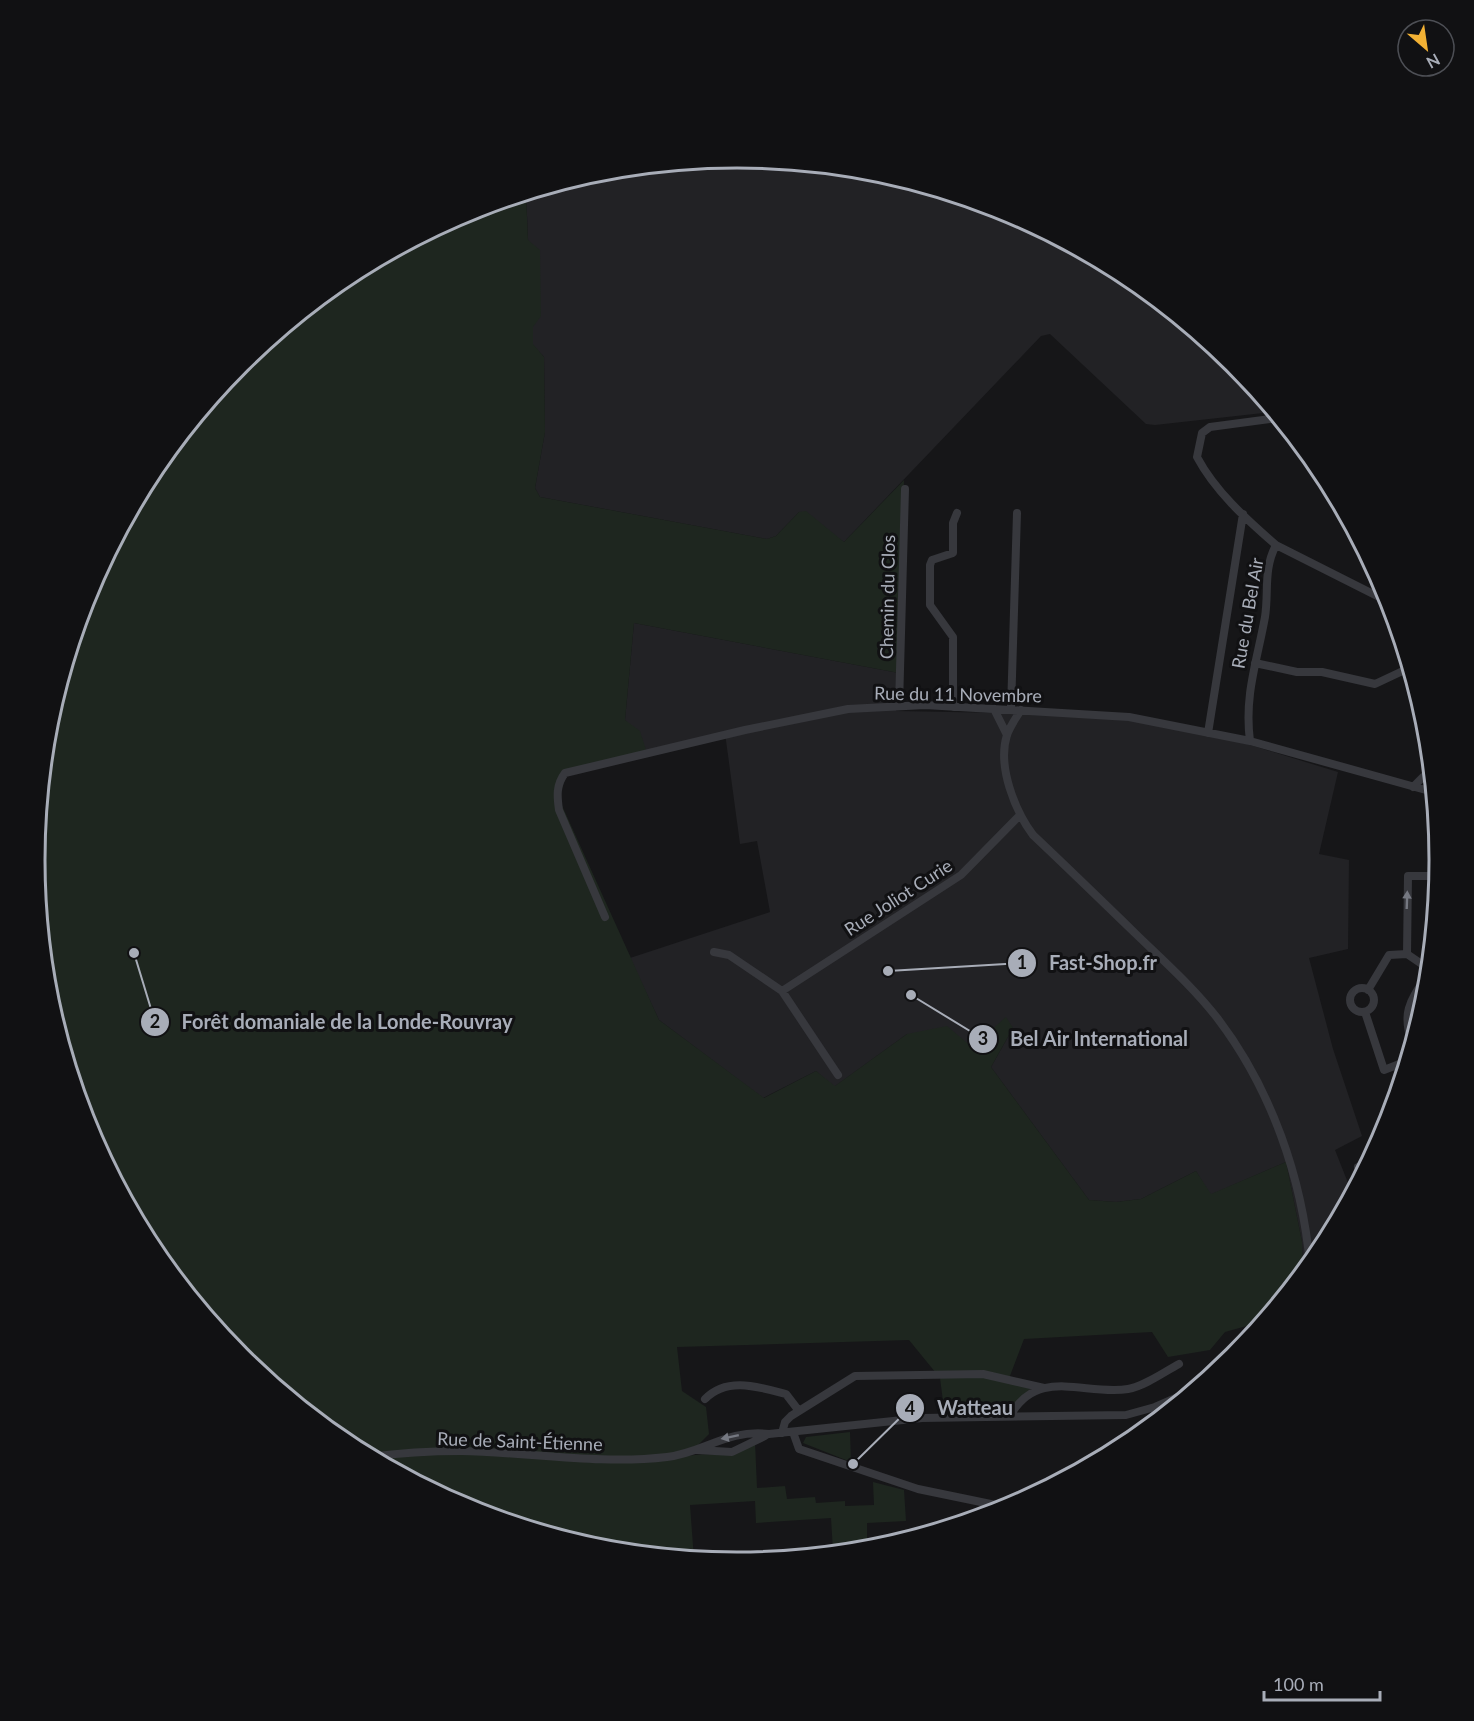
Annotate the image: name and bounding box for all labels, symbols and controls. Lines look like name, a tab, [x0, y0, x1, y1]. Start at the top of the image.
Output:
north arrow	[1396, 18, 1456, 78]
text: N	[1424, 50, 1444, 73]
street label: Chemin du Clos	[875, 534, 899, 659]
street label: Rue du Bel Air	[1226, 555, 1268, 670]
street label: Rue du 11 Novembre	[874, 682, 1042, 706]
street label: Rue Joliot Curie	[840, 854, 956, 940]
one-way arrow	[1403, 891, 1412, 910]
callout: Fast-Shop.fr	[1007, 944, 1170, 982]
text: Fast-Shop.fr	[1049, 950, 1158, 974]
text: 1	[1017, 951, 1027, 973]
callout: Forêt domaniale de la Londe-Rouvray	[140, 1003, 525, 1041]
text: Forêt domaniale de la Londe-Rouvray	[182, 1009, 513, 1033]
text: 2	[150, 1010, 160, 1032]
callout: Bel Air International	[968, 1020, 1201, 1058]
text: Bel Air International	[1010, 1026, 1188, 1050]
text: 3	[978, 1027, 988, 1049]
callout: Watteau	[895, 1389, 1025, 1427]
text: Watteau	[937, 1395, 1013, 1419]
text: 4	[905, 1397, 915, 1419]
street label: Rue de Saint-Étienne	[437, 1427, 603, 1455]
one-way arrow	[721, 1433, 739, 1443]
scale bar	[1264, 1664, 1380, 1702]
text: 100 m	[1273, 1673, 1324, 1695]

